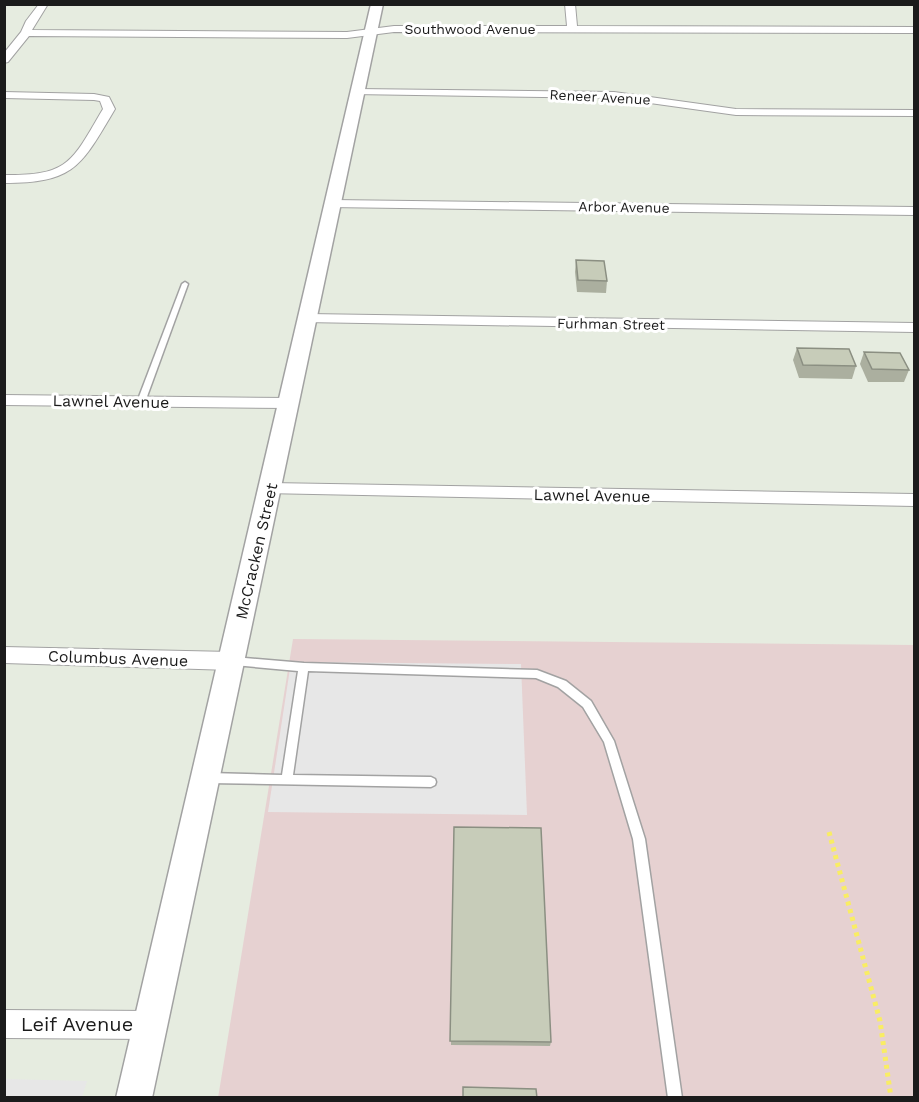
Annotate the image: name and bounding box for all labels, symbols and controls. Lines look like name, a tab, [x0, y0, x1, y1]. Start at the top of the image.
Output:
street label: Southwood Avenue	[404, 21, 536, 37]
street label: Reneer Avenue	[549, 86, 651, 108]
street label: Arbor Avenue	[578, 198, 670, 216]
street label: Furhman Street	[557, 315, 665, 333]
street label: Lawnel Avenue	[52, 391, 170, 412]
street label: McCracken Street	[232, 481, 281, 621]
street label: Lawnel Avenue	[533, 485, 651, 506]
street label: Columbus Avenue	[48, 647, 188, 670]
street label: Leif Avenue	[21, 1012, 133, 1036]

